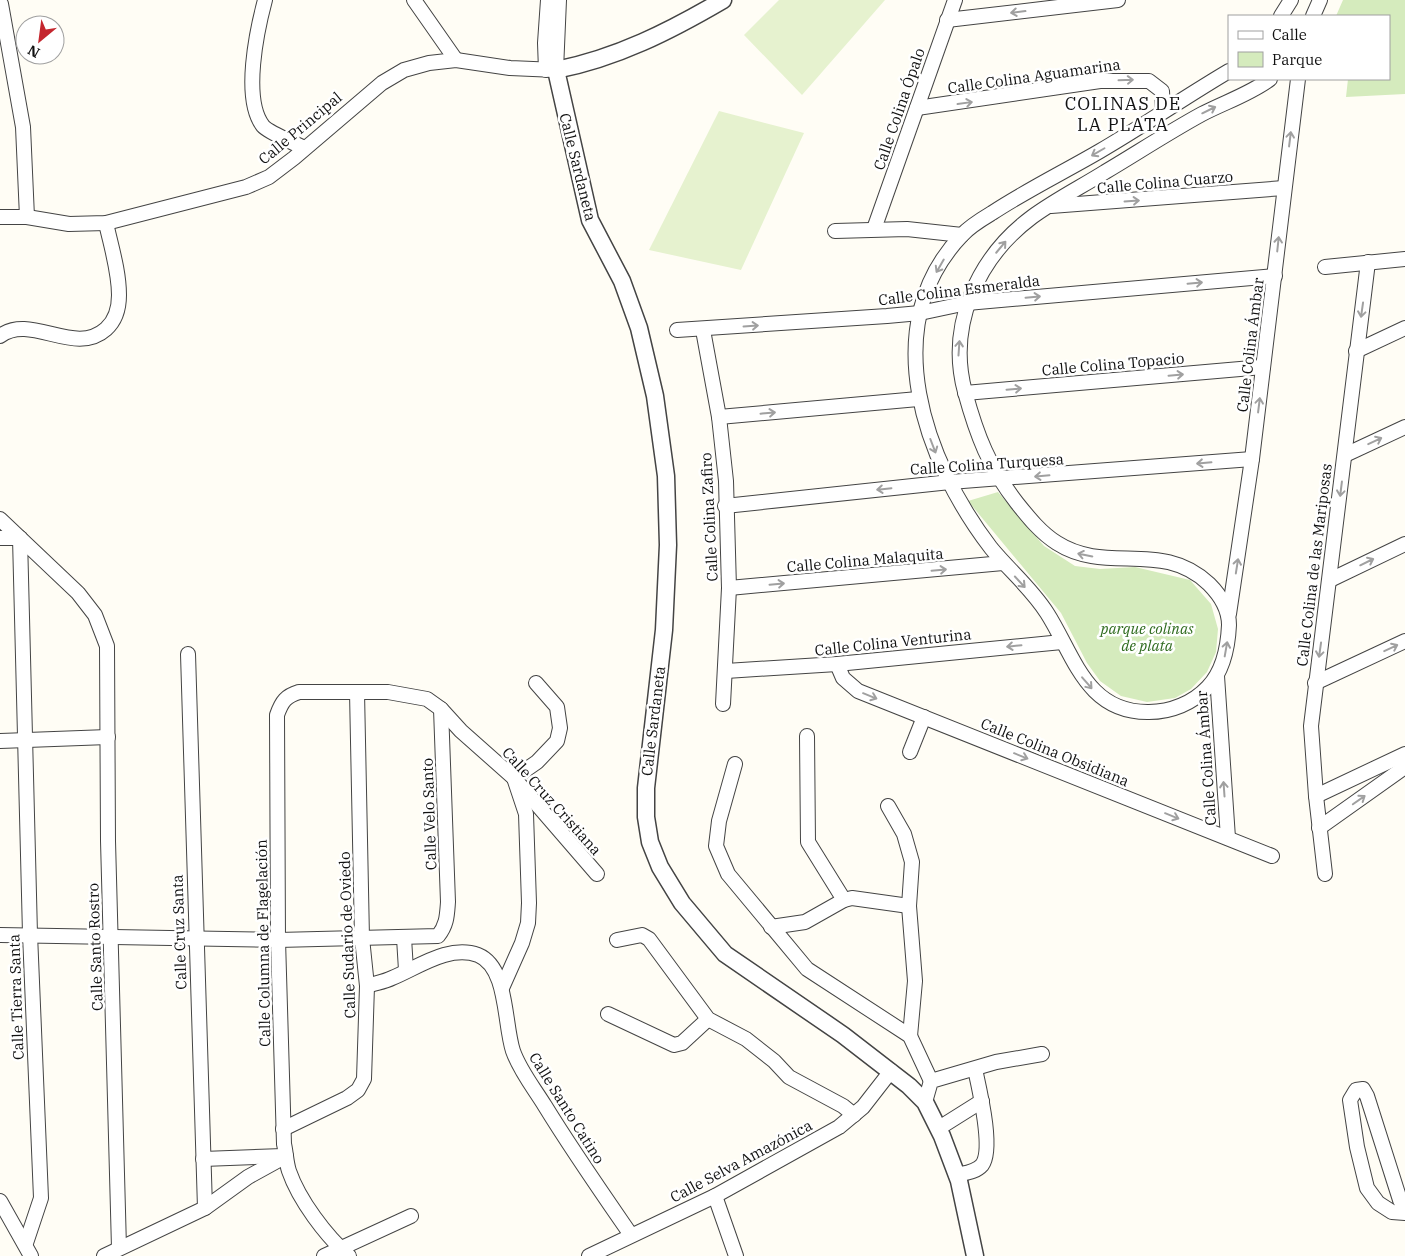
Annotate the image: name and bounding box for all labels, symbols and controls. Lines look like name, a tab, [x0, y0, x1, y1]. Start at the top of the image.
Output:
one-way arrow	[1010, 7, 1026, 17]
north arrow	[15, 15, 65, 65]
legend	[1228, 15, 1390, 80]
text: Calle	[1272, 25, 1307, 44]
text: N	[24, 41, 43, 62]
street label: Calle Colina Ópalo	[869, 45, 929, 173]
text: Parque	[1272, 50, 1322, 69]
street label: Calle Colina Aguamarina	[946, 54, 1122, 98]
one-way arrow	[1118, 75, 1134, 84]
street label: Calle Principal	[254, 88, 346, 168]
district label: COLINAS DE LA PLATA	[1065, 92, 1181, 136]
one-way arrow	[957, 97, 973, 107]
one-way arrow	[1202, 105, 1217, 115]
street label: Calle Sardaneta	[555, 111, 601, 223]
one-way arrow	[1285, 132, 1295, 148]
one-way arrow	[1092, 147, 1106, 157]
street label: Calle Colina Cuarzo	[1096, 167, 1234, 197]
one-way arrow	[1123, 197, 1139, 206]
one-way arrow	[1273, 236, 1283, 252]
one-way arrow	[996, 241, 1007, 254]
one-way arrow	[935, 258, 945, 272]
street label: Calle Colina Esmeralda	[877, 271, 1041, 309]
street label: Calle Colina Ámbar	[1232, 276, 1268, 413]
one-way arrow	[1186, 278, 1202, 288]
one-way arrow	[1025, 292, 1041, 302]
one-way arrow	[1357, 302, 1367, 318]
one-way arrow	[743, 322, 759, 331]
one-way arrow	[955, 340, 964, 356]
street label: Calle Colina Topacio	[1041, 348, 1185, 380]
one-way arrow	[1168, 370, 1184, 379]
one-way arrow	[1006, 384, 1022, 394]
one-way arrow	[1254, 397, 1264, 413]
one-way arrow	[759, 408, 775, 417]
one-way arrow	[1367, 436, 1382, 446]
one-way arrow	[929, 438, 938, 453]
street label: Calle Colina Turquesa	[910, 449, 1064, 479]
street label: Calle Colina Zafiro	[696, 452, 722, 582]
one-way arrow	[1196, 458, 1212, 468]
street label: Calle Colina de las Mariposas	[1292, 462, 1336, 668]
one-way arrow	[1034, 471, 1050, 481]
one-way arrow	[1336, 480, 1346, 496]
one-way arrow	[876, 484, 892, 494]
street label: Calle Colina Malaquita	[786, 544, 944, 576]
one-way arrow	[1077, 550, 1093, 559]
one-way arrow	[1360, 557, 1375, 567]
one-way arrow	[1232, 558, 1242, 574]
one-way arrow	[931, 565, 947, 574]
one-way arrow	[1014, 575, 1026, 588]
one-way arrow	[769, 579, 785, 589]
park label: parque colinas de plata	[1098, 619, 1194, 655]
street label: Calle Colina Venturina	[814, 624, 972, 660]
one-way arrow	[1221, 641, 1231, 657]
one-way arrow	[1315, 641, 1325, 657]
one-way arrow	[1006, 642, 1022, 651]
one-way arrow	[1383, 642, 1398, 652]
street label: Calle Sardaneta	[637, 665, 669, 777]
one-way arrow	[1082, 676, 1093, 689]
street label: Calle Colina Ámbar	[1192, 689, 1220, 826]
one-way arrow	[862, 692, 877, 701]
street label: Calle Colina Obsidiana	[978, 714, 1132, 790]
street label: Calle Cruz Cristiana	[498, 743, 606, 859]
one-way arrow	[1013, 752, 1028, 761]
street label: Calle Velo Santo	[418, 758, 440, 870]
one-way arrow	[1220, 782, 1229, 798]
one-way arrow	[1352, 795, 1366, 805]
one-way arrow	[1164, 812, 1179, 821]
street label: Calle Columna de Flagelación	[252, 839, 274, 1047]
street label: Calle Sudario de Oviedo	[335, 851, 359, 1019]
street label: Calle Cruz Santa	[167, 874, 191, 990]
street label: Calle Santo Rostro	[83, 883, 107, 1011]
street label: Calle Tierra Santa	[4, 934, 28, 1060]
street label: Calle Santo Catino	[525, 1049, 609, 1167]
street label: Calle Selva Amazónica	[667, 1116, 815, 1206]

